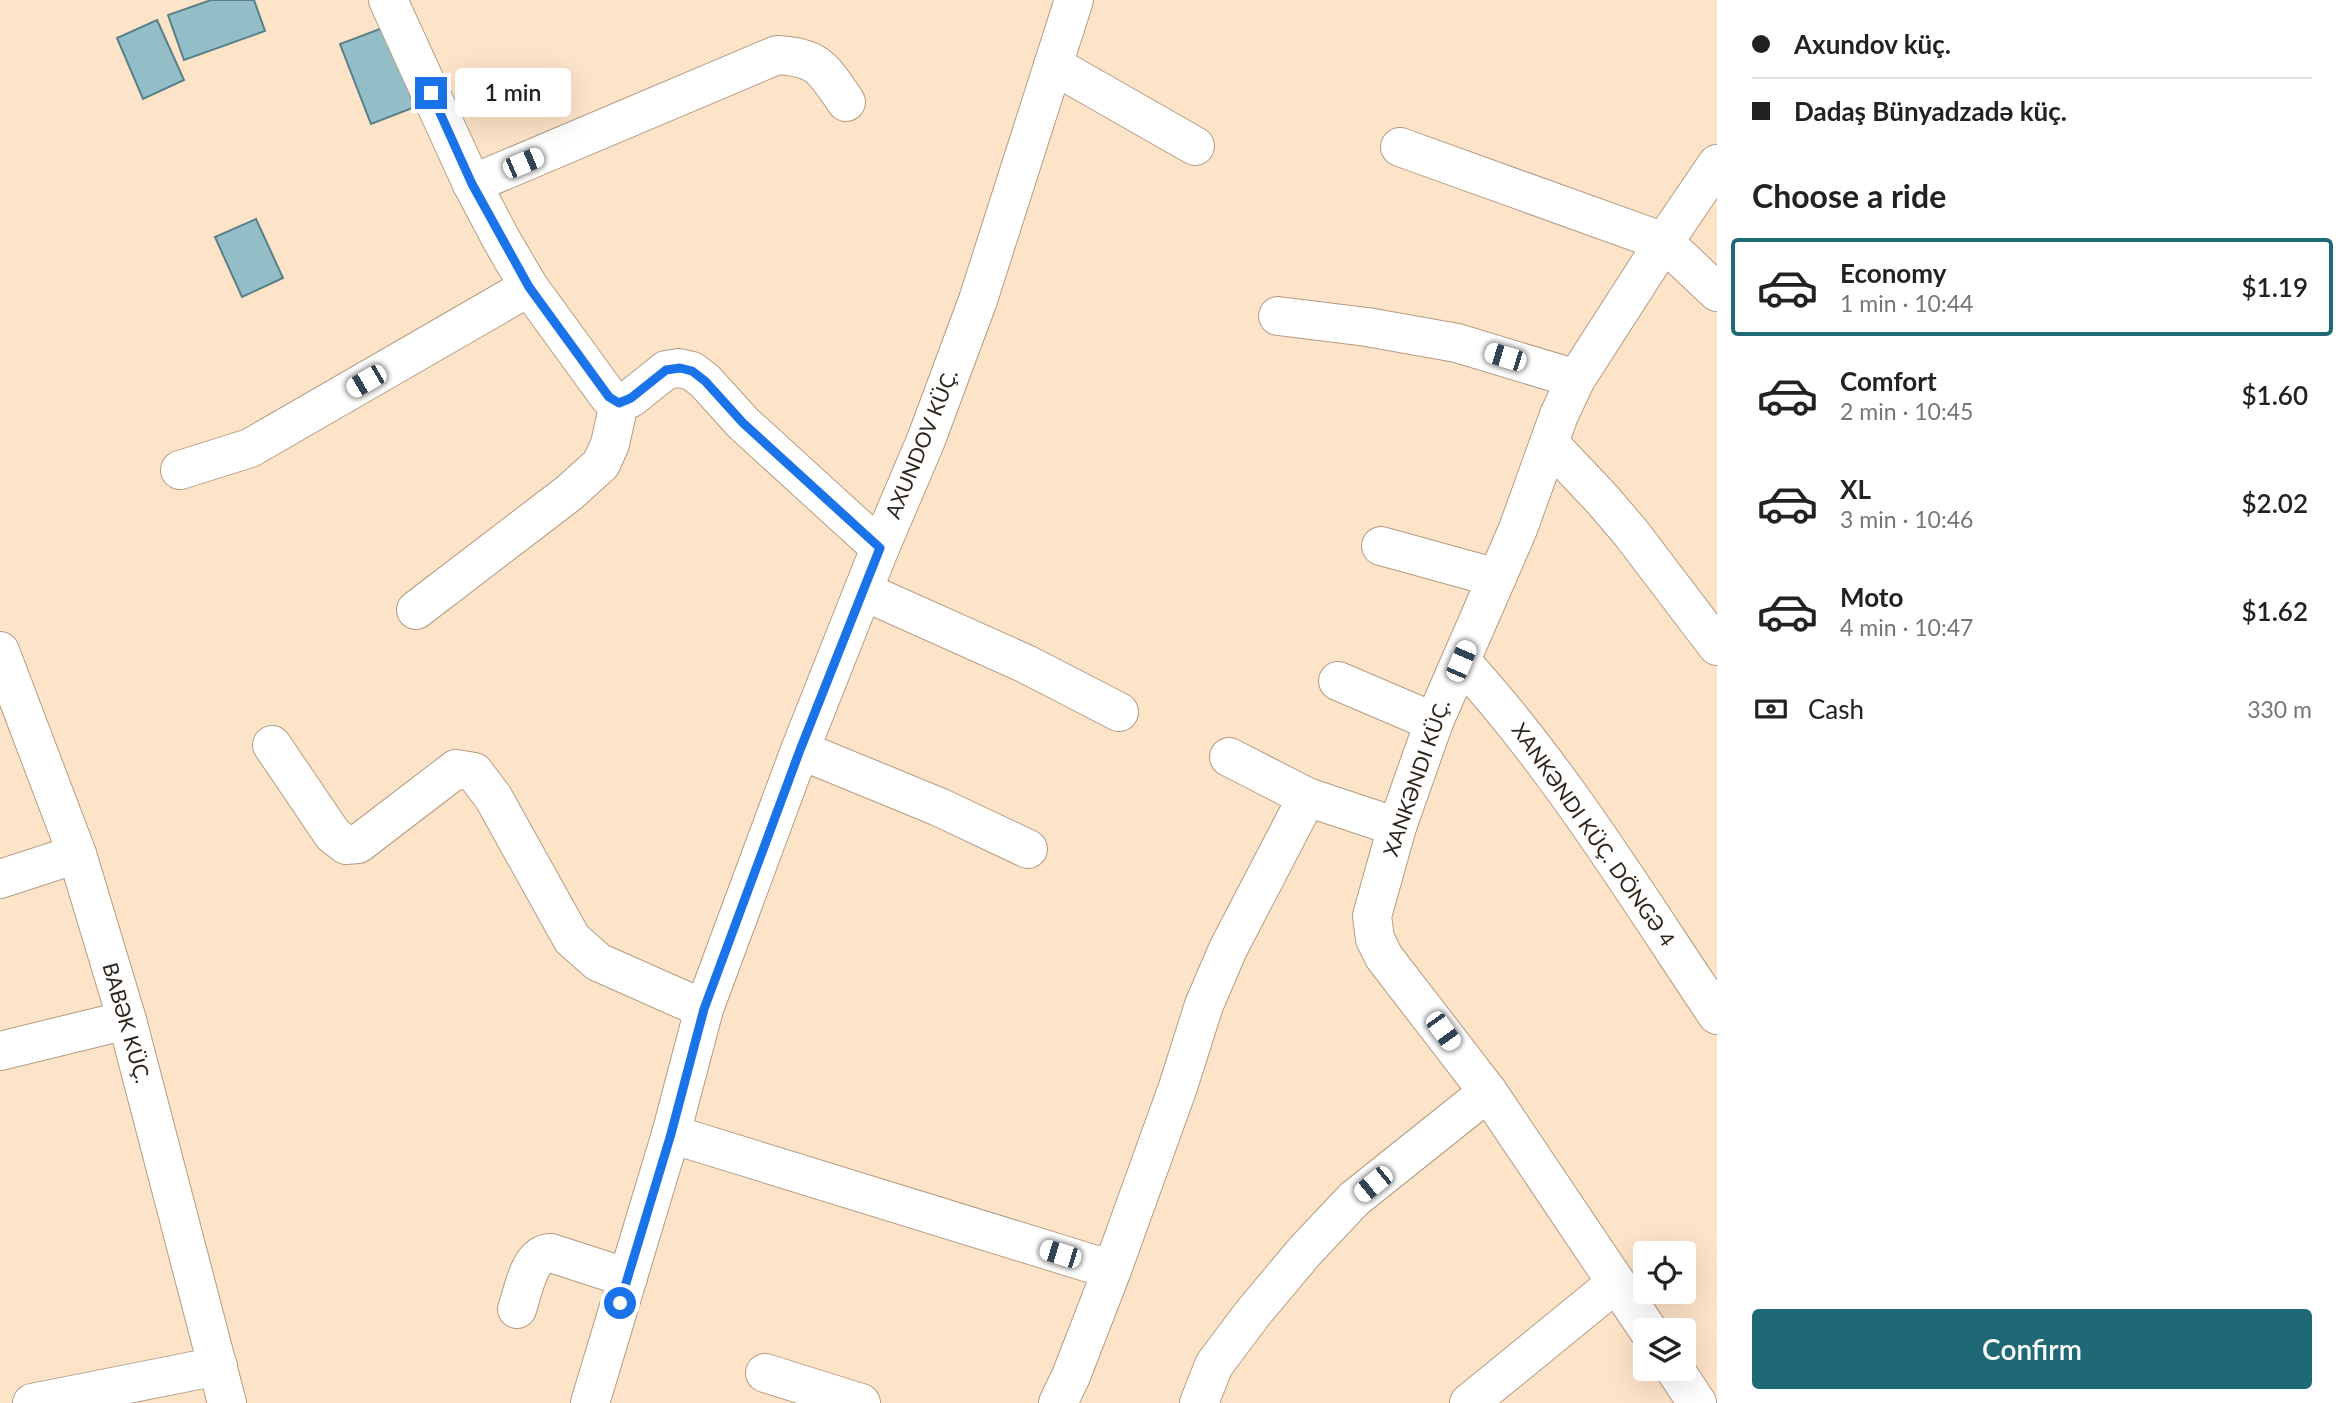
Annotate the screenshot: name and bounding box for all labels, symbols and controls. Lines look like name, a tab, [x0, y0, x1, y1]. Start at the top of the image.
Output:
text: Axundov küç.	[1794, 28, 1951, 60]
callout: 1 min	[456, 68, 571, 118]
route end	[415, 77, 447, 109]
text: 1 min	[485, 78, 541, 106]
text: Dadaş Bünyadzadə küç.	[1794, 95, 2067, 127]
car	[500, 145, 547, 181]
text: Choose a ride	[1752, 176, 1946, 215]
icon: car	[1756, 256, 1819, 319]
text: Economy	[1840, 257, 1946, 289]
text: $1.19	[2242, 271, 2308, 303]
text: 1 min · 10:44	[1840, 289, 1973, 317]
car	[1482, 341, 1529, 373]
car	[343, 361, 390, 401]
icon: car	[1756, 364, 1819, 427]
street label: AXUNDOV KÜÇ.	[879, 365, 962, 522]
text: Comfort	[1840, 365, 1937, 397]
text: $1.60	[2242, 379, 2308, 411]
text: 2 min · 10:45	[1840, 397, 1973, 425]
icon: car	[1756, 472, 1819, 535]
text: XL	[1840, 473, 1871, 505]
text: $2.02	[2242, 487, 2308, 519]
text: 3 min · 10:46	[1840, 505, 1973, 533]
icon: car	[1756, 580, 1819, 643]
text: Moto	[1840, 581, 1903, 613]
text: $1.62	[2242, 595, 2308, 627]
text: 4 min · 10:47	[1840, 613, 1973, 641]
car	[1444, 638, 1479, 684]
icon: cash	[1752, 690, 1790, 728]
text: Cash	[1808, 693, 1864, 725]
text: 330 m	[2247, 695, 2312, 723]
street label: XANKƏNDI KÜÇ.	[1377, 696, 1454, 859]
street label: XANKƏNDI KÜÇ. DÖNGƏ 4	[1508, 718, 1681, 950]
street label: BABƏK KÜÇ.	[98, 960, 157, 1086]
car	[1423, 1008, 1464, 1054]
car	[1351, 1163, 1396, 1205]
car	[1037, 1238, 1084, 1270]
map controls	[1633, 1241, 1696, 1381]
button: locate	[1633, 1241, 1696, 1304]
route start	[604, 1287, 636, 1319]
button: Confirm	[1752, 1309, 2312, 1389]
button: layers	[1633, 1318, 1696, 1381]

